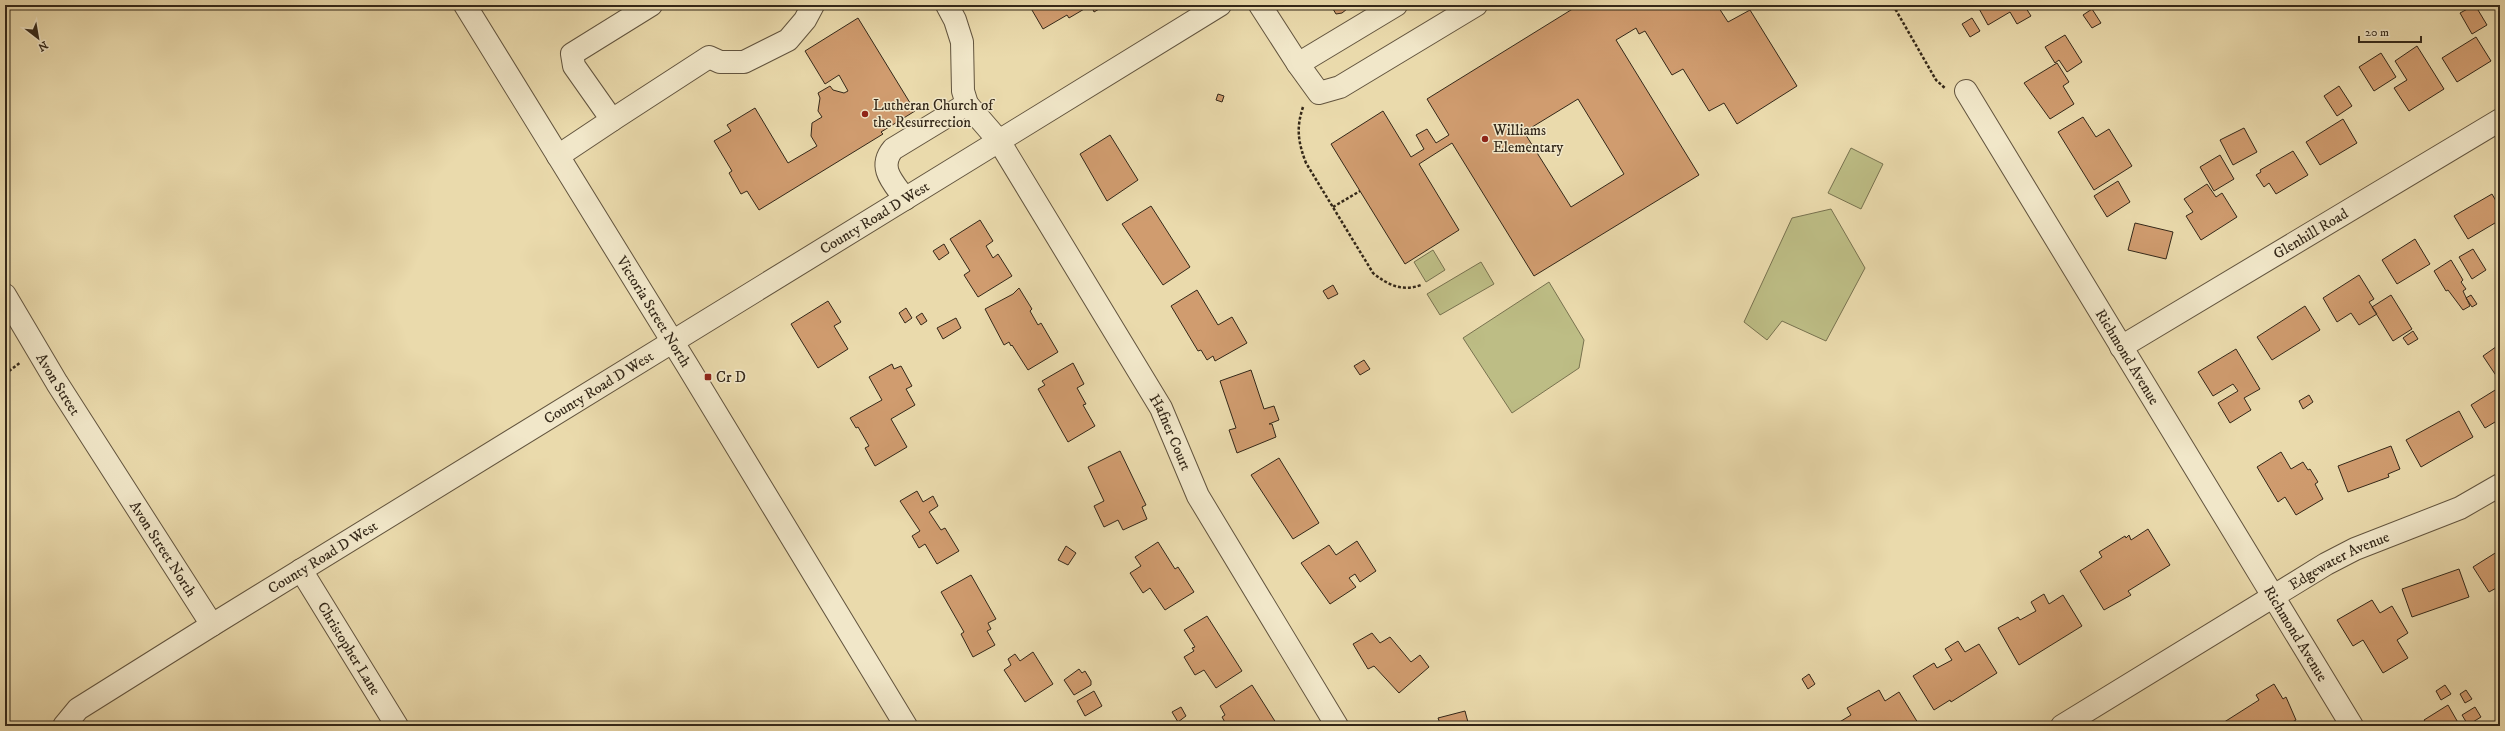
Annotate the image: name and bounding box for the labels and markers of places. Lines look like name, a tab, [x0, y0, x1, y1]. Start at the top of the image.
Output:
place label: Lutheran Church of the Resurrection	[873, 96, 995, 132]
marker: Lutheran Church of the Resurrection	[860, 109, 870, 119]
place label: Williams Elementary	[1492, 121, 1564, 157]
marker: Williams Elementary	[1480, 134, 1490, 144]
place label: Cr D	[716, 368, 746, 387]
marker: Cr D	[703, 372, 713, 382]

